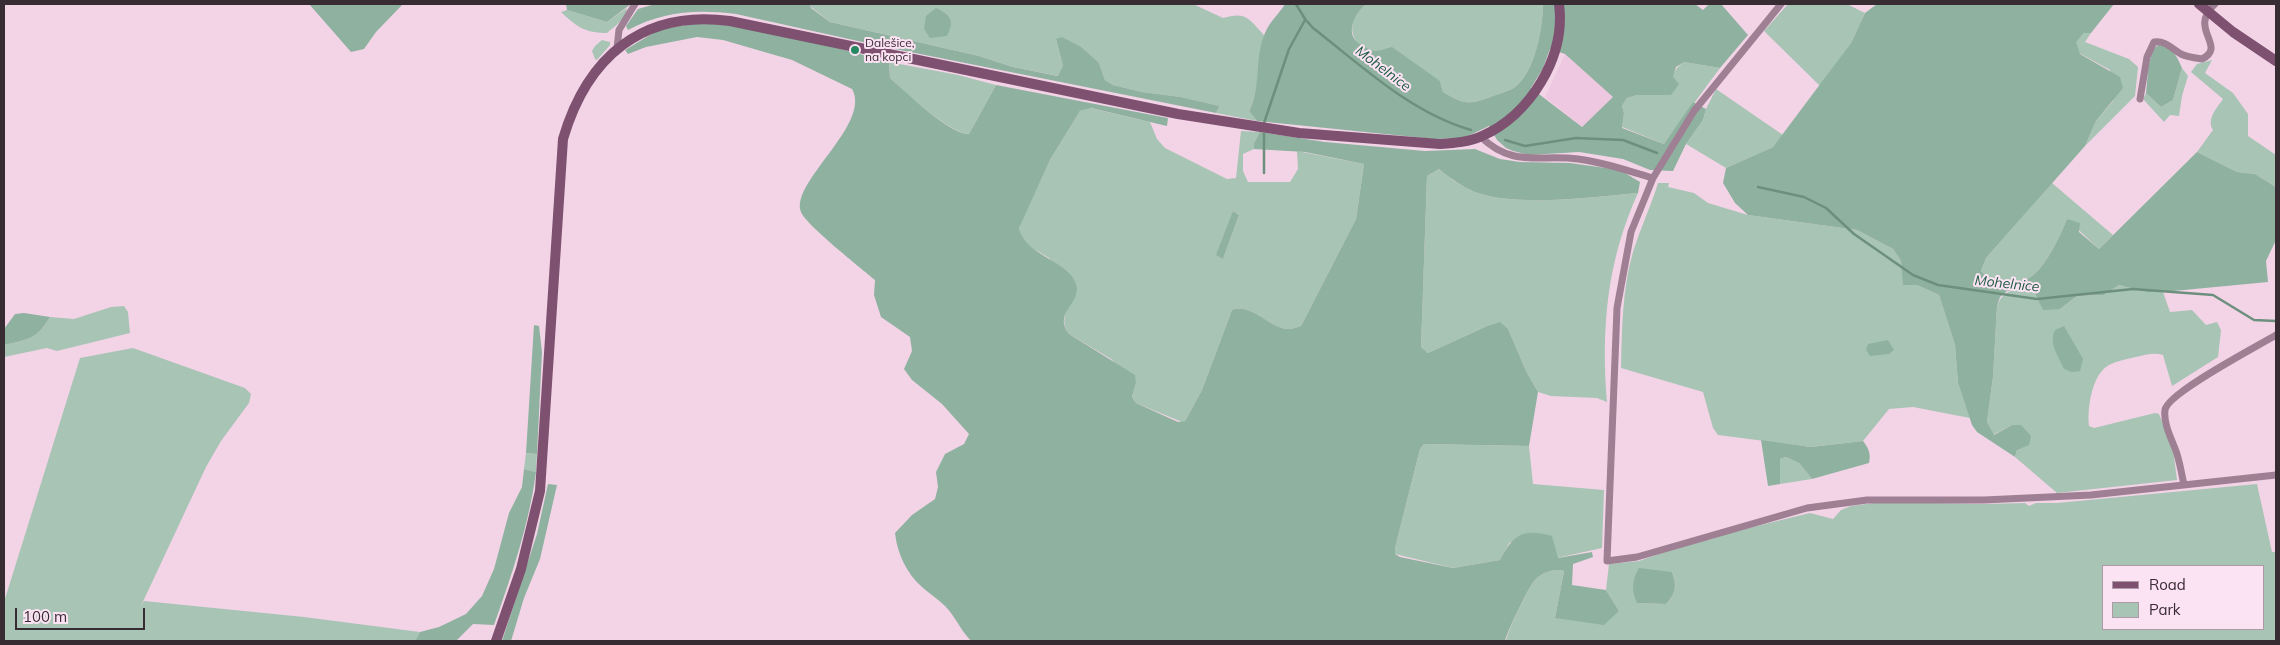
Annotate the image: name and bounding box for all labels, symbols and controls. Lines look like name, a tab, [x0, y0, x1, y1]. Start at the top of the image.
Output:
place label: Dalešice, na kopci	[865, 36, 914, 64]
water label: Mohelnice	[1352, 43, 1414, 95]
marker: Dalešice, na kopci	[849, 44, 861, 56]
water label: Mohelnice	[1974, 272, 2040, 296]
legend	[2102, 565, 2265, 630]
text: Road	[2149, 575, 2186, 594]
scale bar	[18, 598, 148, 630]
text: Park	[2149, 600, 2181, 619]
text: 100 m	[23, 607, 67, 626]

